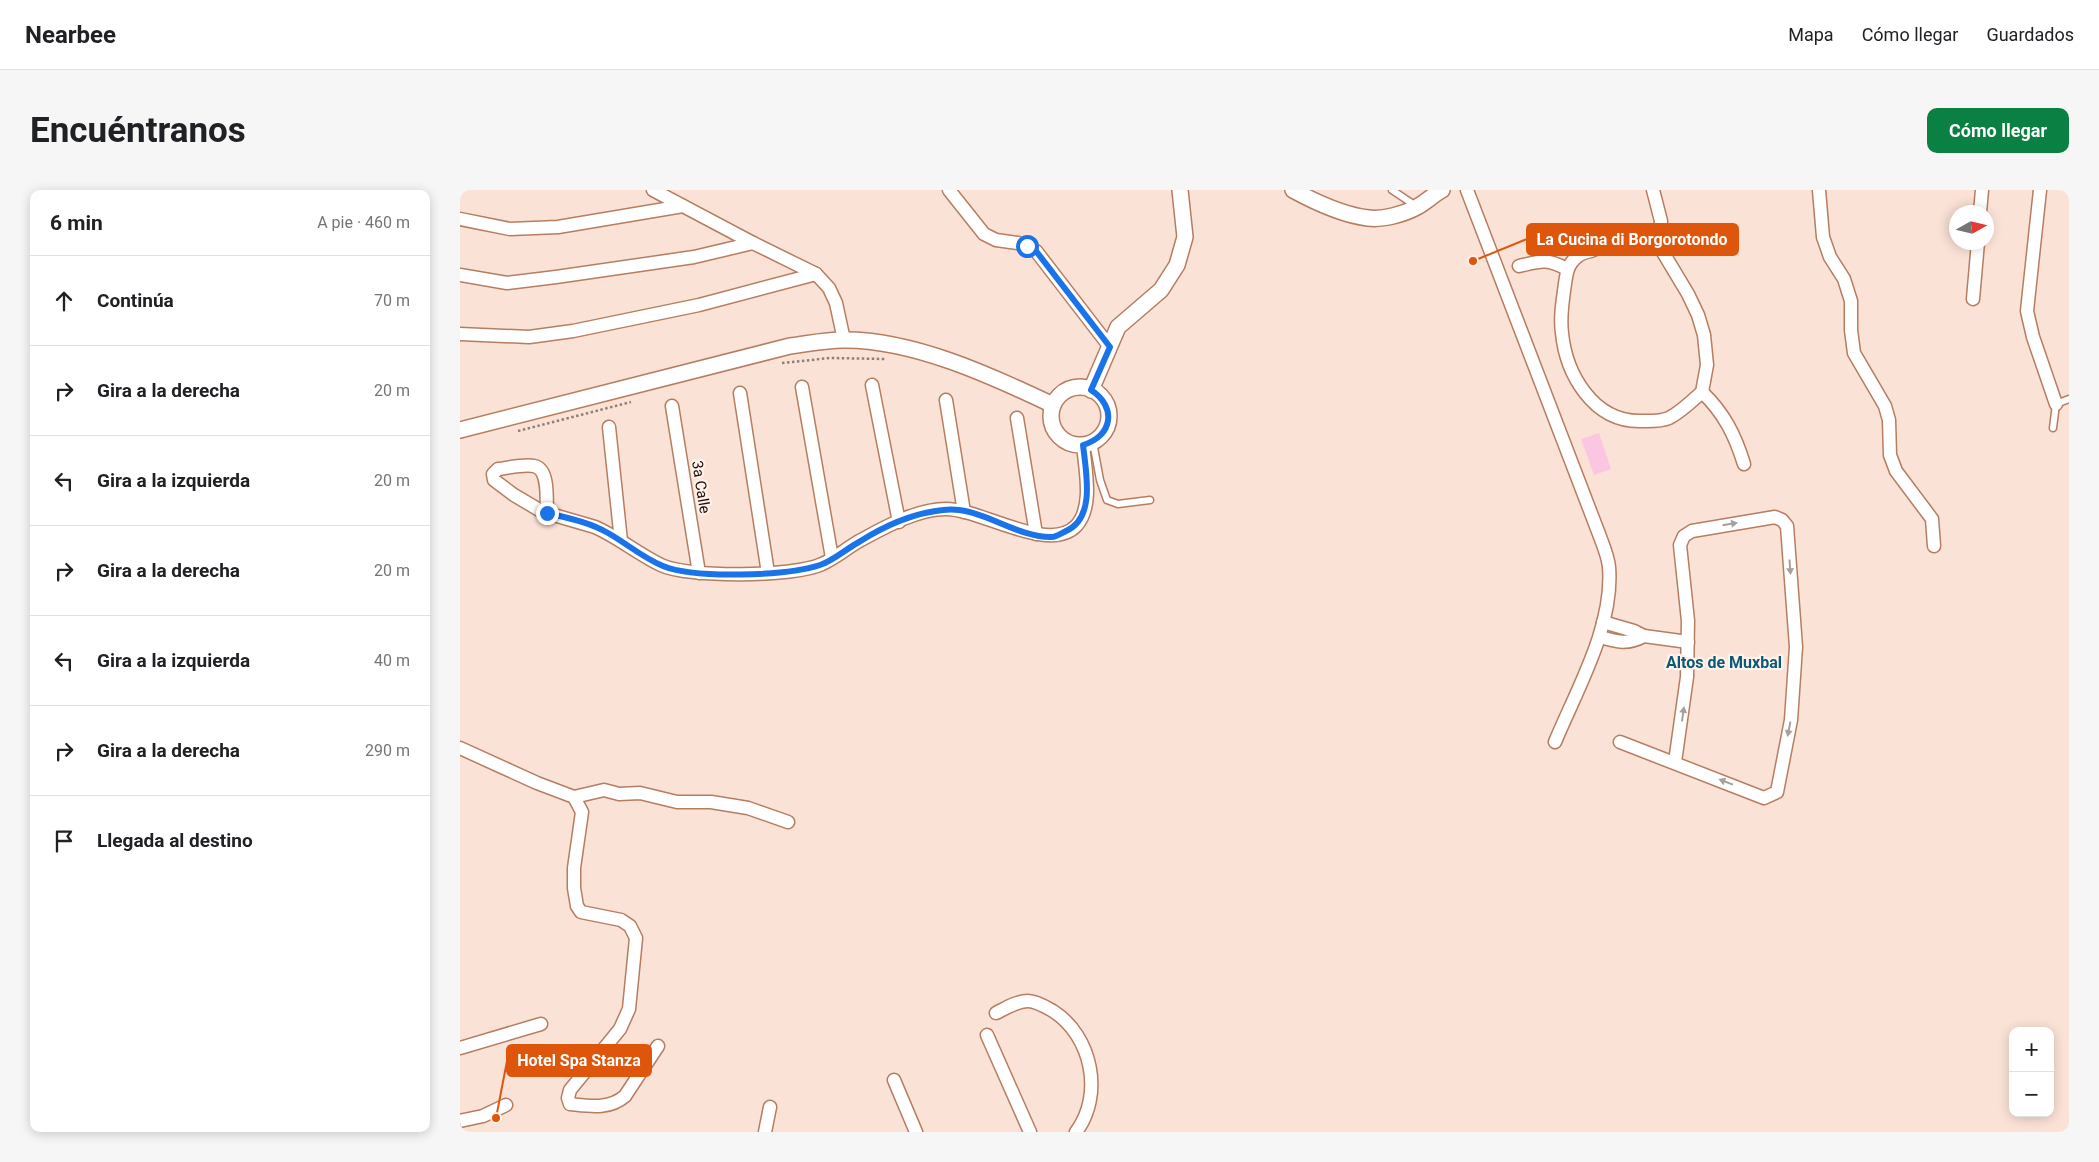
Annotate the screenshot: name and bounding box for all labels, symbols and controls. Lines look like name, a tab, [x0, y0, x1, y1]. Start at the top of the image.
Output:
text: Nearbee	[25, 21, 116, 49]
text: Mapa	[1788, 24, 1834, 45]
text: Cómo llegar	[1862, 24, 1958, 45]
text: Guardados	[1986, 24, 2074, 45]
button: Cómo llegar	[1927, 108, 2069, 153]
text: Encuéntranos	[30, 110, 246, 151]
north arrow	[1949, 205, 1994, 250]
text: 6 min	[50, 211, 103, 235]
text: A pie · 460 m	[317, 213, 410, 232]
callout: La Cucina di Borgorotondo	[1527, 224, 1738, 255]
text: La Cucina di Borgorotondo	[1537, 230, 1727, 249]
route start	[1016, 235, 1039, 258]
icon: ahead	[50, 287, 78, 315]
text: Continúa	[97, 289, 174, 312]
text: 70 m	[374, 291, 410, 310]
icon: right	[50, 377, 78, 405]
text: Gira a la derecha	[97, 379, 240, 402]
text: 20 m	[374, 381, 410, 400]
street label: 3a Calle	[688, 459, 714, 515]
icon: left	[50, 467, 78, 495]
text: Gira a la izquierda	[97, 469, 250, 492]
text: 20 m	[374, 471, 410, 490]
route end	[536, 502, 559, 525]
one-way arrow	[1723, 520, 1739, 528]
icon: right	[50, 557, 78, 585]
text: Gira a la derecha	[97, 559, 240, 582]
one-way arrow	[1787, 559, 1795, 575]
text: 20 m	[374, 561, 410, 580]
icon: left	[50, 647, 78, 675]
text: Gira a la izquierda	[97, 649, 250, 672]
text: 40 m	[374, 651, 410, 670]
district label: Altos de Muxbal	[1666, 653, 1782, 672]
one-way arrow	[1679, 706, 1687, 722]
one-way arrow	[1785, 721, 1793, 736]
icon: right	[50, 737, 78, 765]
text: Gira a la derecha	[97, 739, 240, 762]
text: 290 m	[365, 741, 410, 760]
one-way arrow	[1719, 778, 1733, 786]
icon: arrive	[50, 827, 78, 855]
text: Llegada al destino	[97, 829, 253, 852]
map controls	[2009, 1027, 2054, 1117]
button: +	[2009, 1027, 2054, 1072]
callout: Hotel Spa Stanza	[507, 1045, 651, 1076]
text: Hotel Spa Stanza	[517, 1051, 641, 1070]
button: −	[2009, 1072, 2054, 1117]

